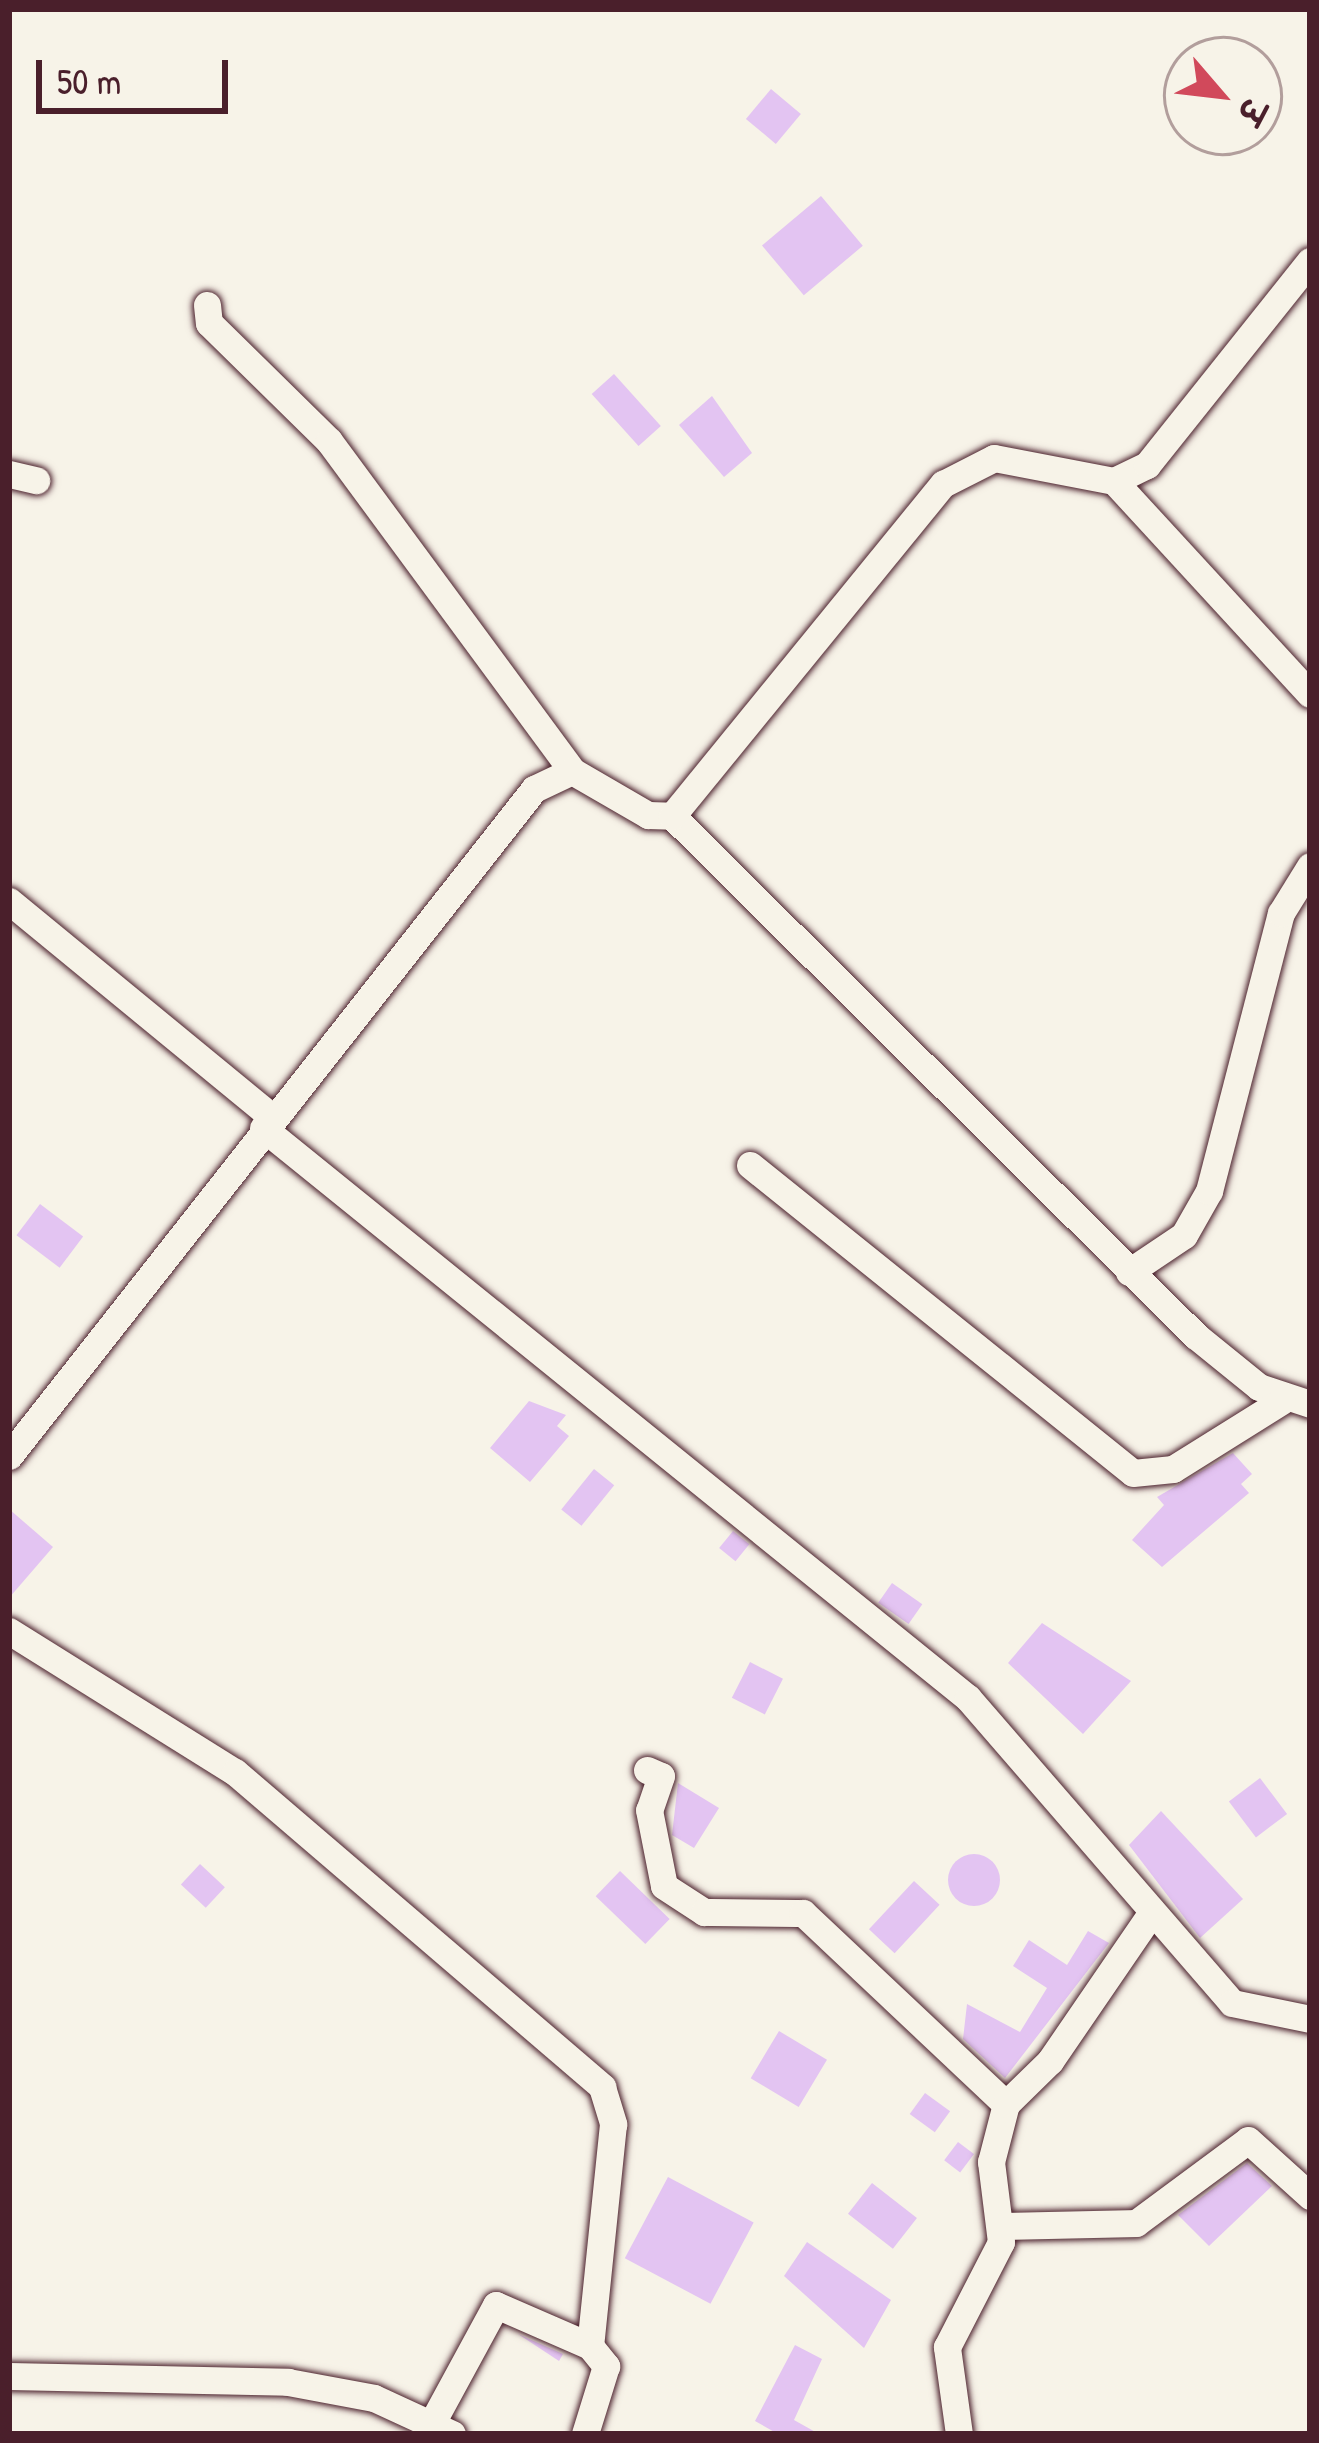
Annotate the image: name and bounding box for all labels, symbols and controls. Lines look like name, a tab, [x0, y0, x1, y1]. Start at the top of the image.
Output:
scale bar	[42, 36, 234, 110]
north arrow	[1163, 36, 1283, 156]
text: 50 m	[57, 56, 121, 105]
text: उ	[1228, 91, 1277, 132]

